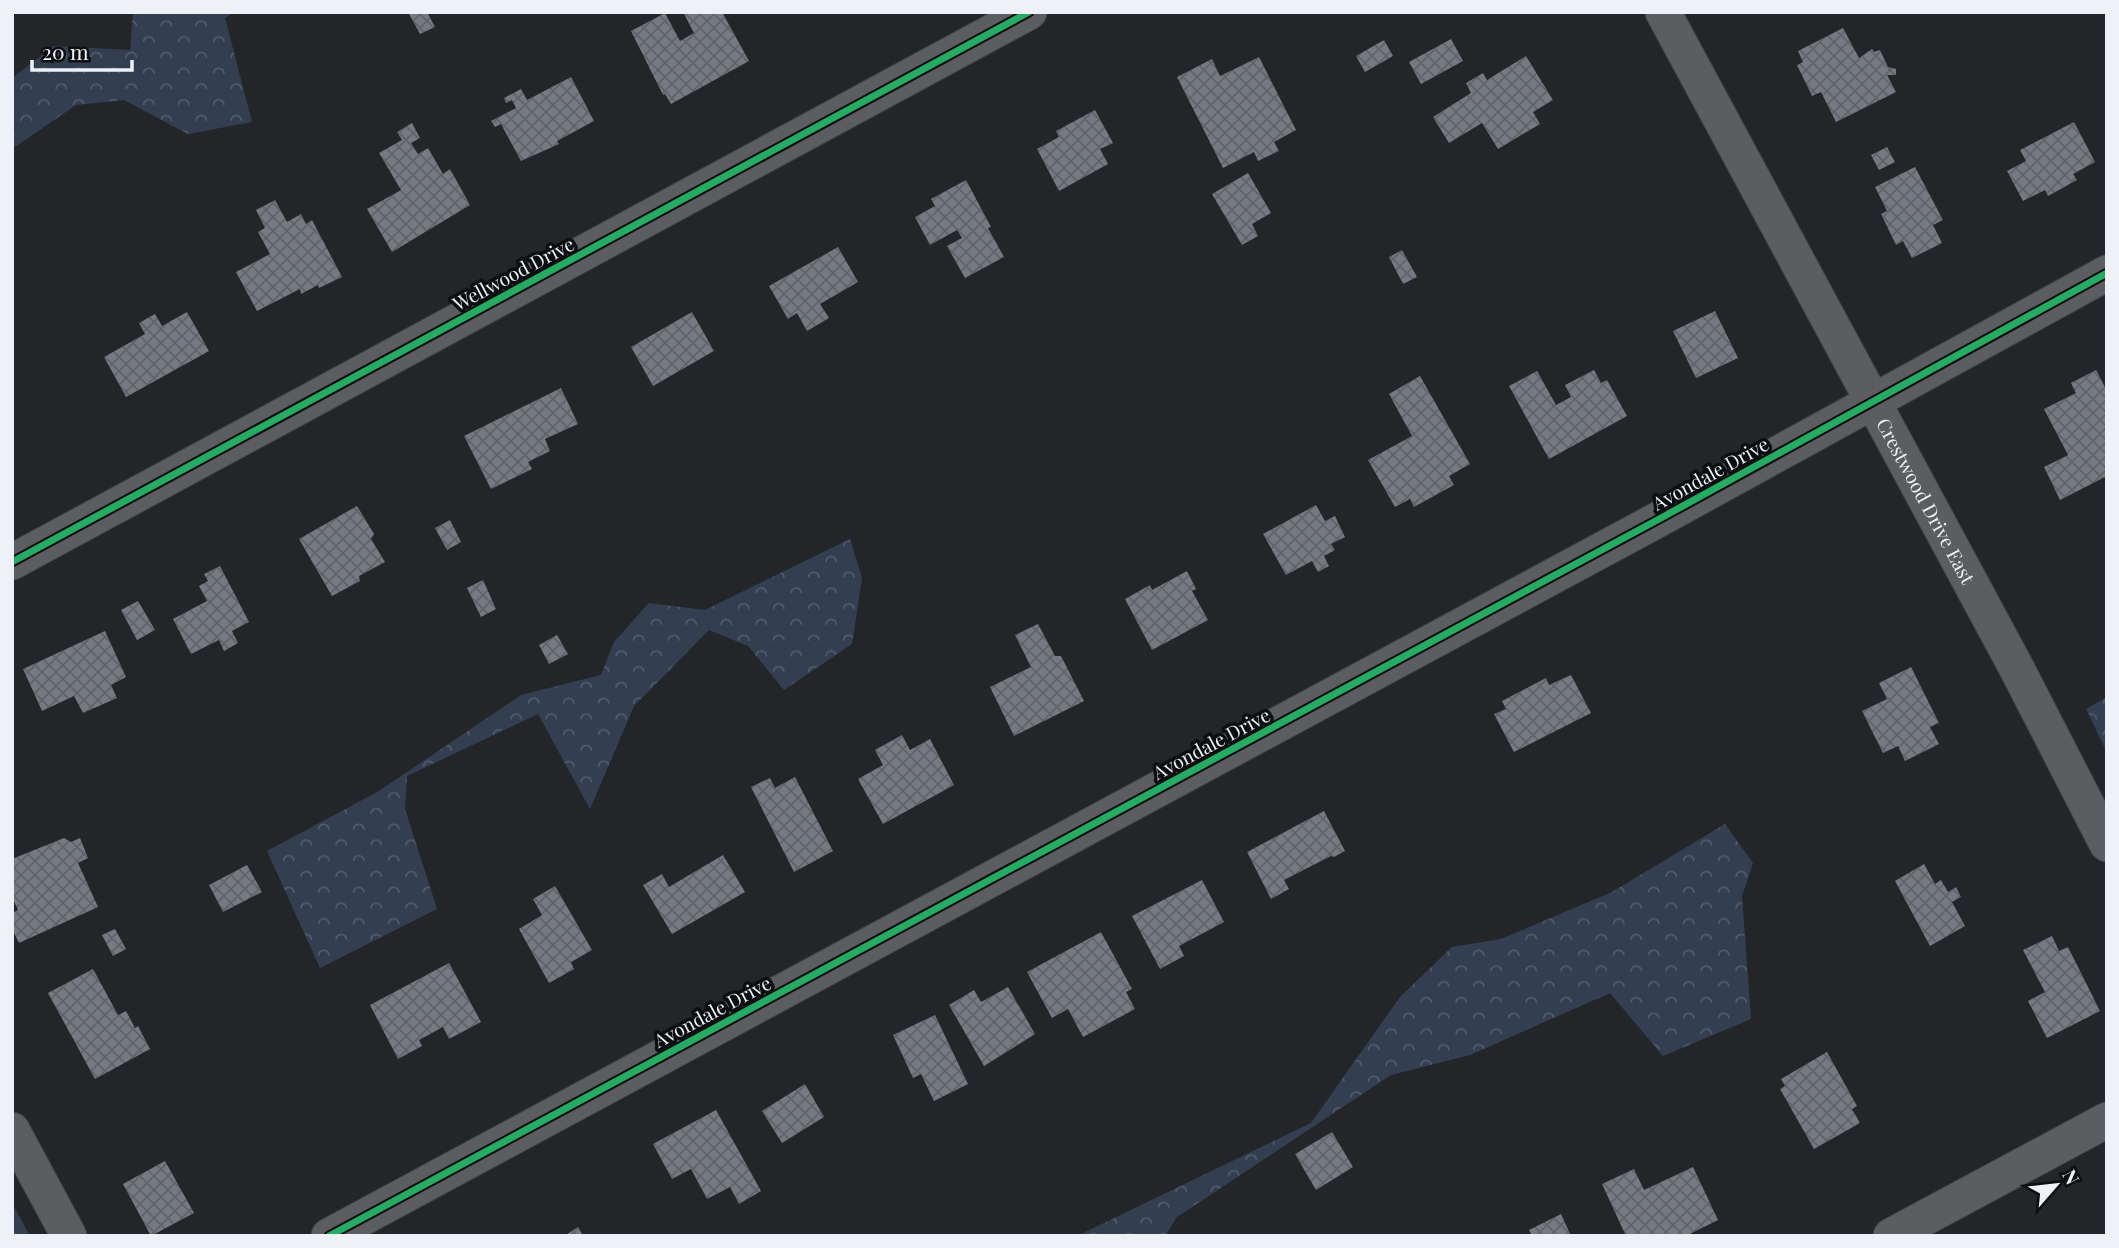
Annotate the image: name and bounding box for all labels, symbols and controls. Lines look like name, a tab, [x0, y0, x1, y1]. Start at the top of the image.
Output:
scale bar	[32, 28, 131, 72]
text: 20 m	[42, 37, 89, 65]
street label: Wellwood Drive	[447, 230, 578, 316]
street label: Crestwood Drive East	[1871, 413, 1982, 588]
street label: Avondale Drive	[1646, 430, 1773, 516]
street label: Avondale Drive	[1147, 701, 1274, 785]
street label: Avondale Drive	[648, 969, 775, 1053]
north arrow	[2021, 1150, 2091, 1220]
text: N	[2057, 1164, 2087, 1189]

